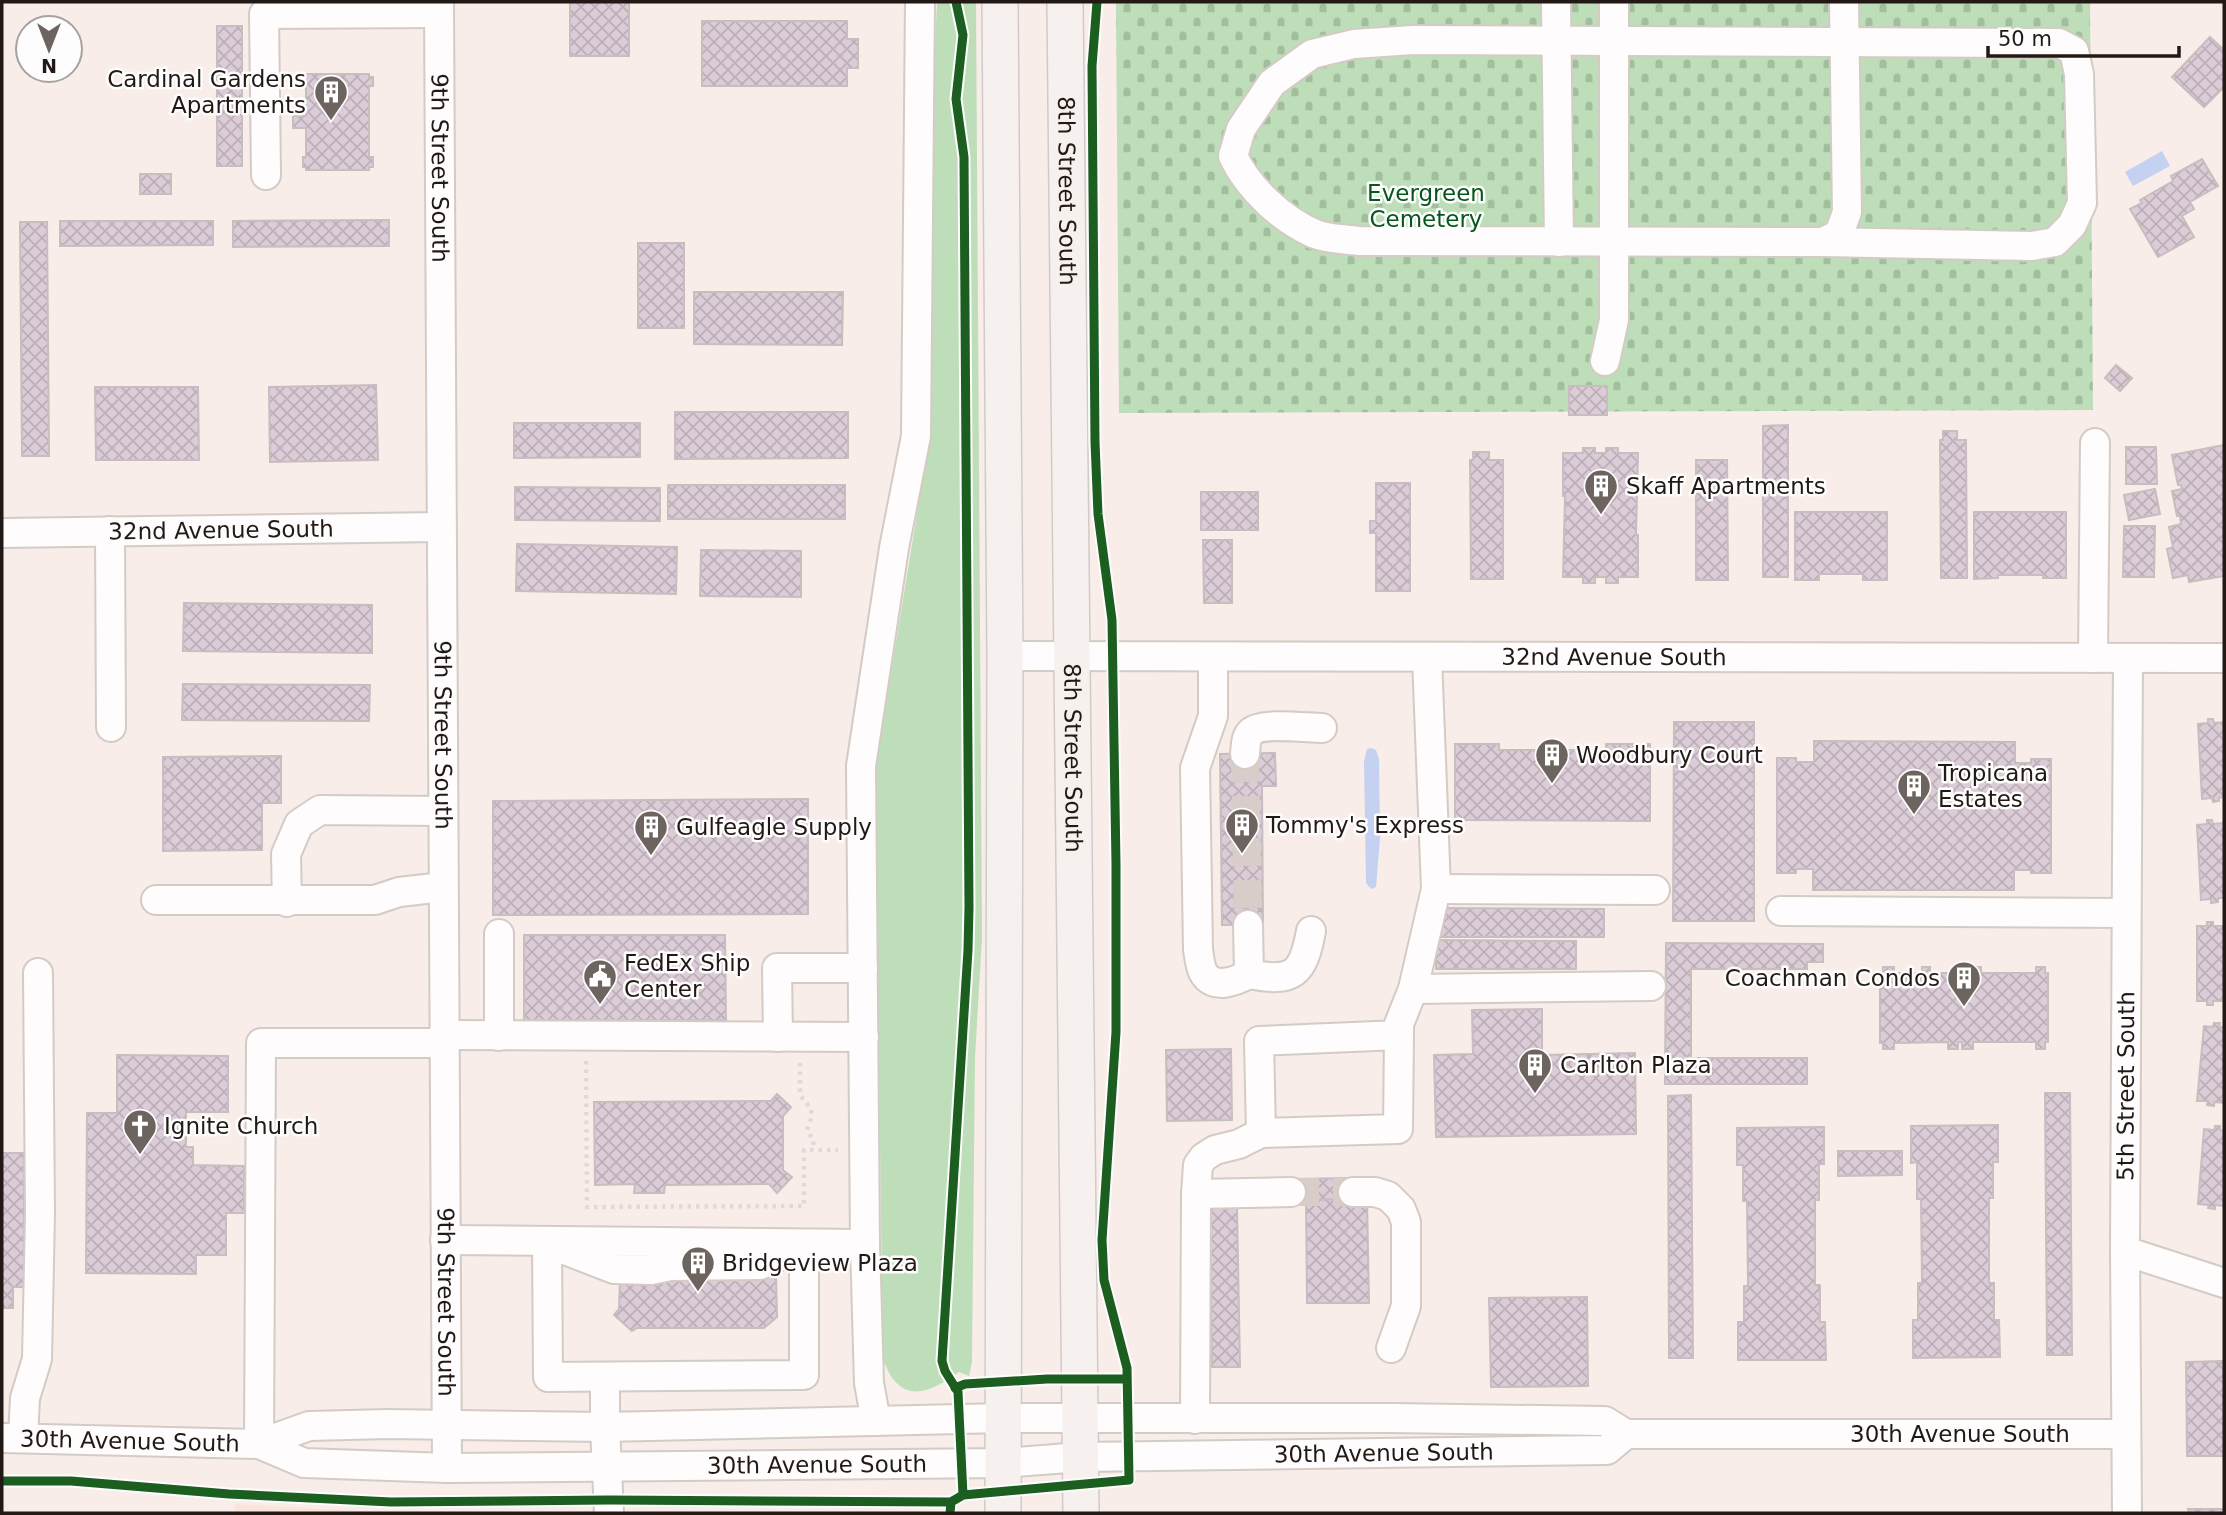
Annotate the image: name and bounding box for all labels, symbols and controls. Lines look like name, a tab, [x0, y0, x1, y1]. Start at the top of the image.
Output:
north arrow	[14, 14, 84, 84]
scale bar	[1988, 14, 2179, 58]
text: 50 m	[1998, 27, 2052, 51]
text: N	[41, 55, 57, 77]
place label: Cardinal Gardens Apartments	[107, 66, 306, 118]
building icon: Cardinal Gardens Apartments	[312, 73, 350, 122]
street label: 9th Street South	[426, 73, 453, 263]
street label: 8th Street South	[1053, 96, 1081, 286]
park label: Evergreen Cemetery	[1367, 180, 1485, 232]
building icon: Skaff Apartments	[1582, 467, 1620, 516]
place label: Skaff Apartments	[1626, 473, 1826, 499]
street label: 32nd Avenue South	[108, 515, 334, 545]
street label: 9th Street South	[429, 640, 457, 830]
street label: 32nd Avenue South	[1501, 644, 1727, 670]
street label: 8th Street South	[1059, 663, 1087, 853]
building icon: Woodbury Court	[1533, 736, 1571, 785]
place label: Woodbury Court	[1576, 742, 1763, 768]
place label: Tropicana Estates	[1937, 760, 2048, 812]
building icon: Tropicana Estates	[1895, 767, 1933, 816]
building icon: Tommy's Express	[1223, 806, 1261, 855]
building icon: Gulfeagle Supply	[632, 808, 670, 857]
place label: Tommy's Express	[1265, 812, 1464, 838]
place label: Gulfeagle Supply	[676, 814, 872, 840]
place label: FedEx Ship Center	[624, 950, 750, 1002]
public building icon: FedEx Ship Center	[581, 957, 619, 1006]
building icon: Coachman Condos	[1945, 959, 1983, 1008]
place label: Coachman Condos	[1725, 965, 1940, 991]
street label: 5th Street South	[2112, 991, 2139, 1181]
building icon: Carlton Plaza	[1516, 1046, 1554, 1095]
place label: Carlton Plaza	[1560, 1052, 1712, 1078]
church icon: Ignite Church	[121, 1107, 159, 1156]
place label: Ignite Church	[164, 1113, 318, 1139]
street label: 9th Street South	[433, 1207, 460, 1397]
building icon: Bridgeview Plaza	[679, 1244, 717, 1293]
place label: Bridgeview Plaza	[722, 1250, 918, 1276]
street label: 30th Avenue South	[1850, 1421, 2070, 1447]
street label: 30th Avenue South	[20, 1425, 240, 1457]
street label: 30th Avenue South	[1274, 1439, 1494, 1467]
street label: 30th Avenue South	[707, 1451, 927, 1479]

